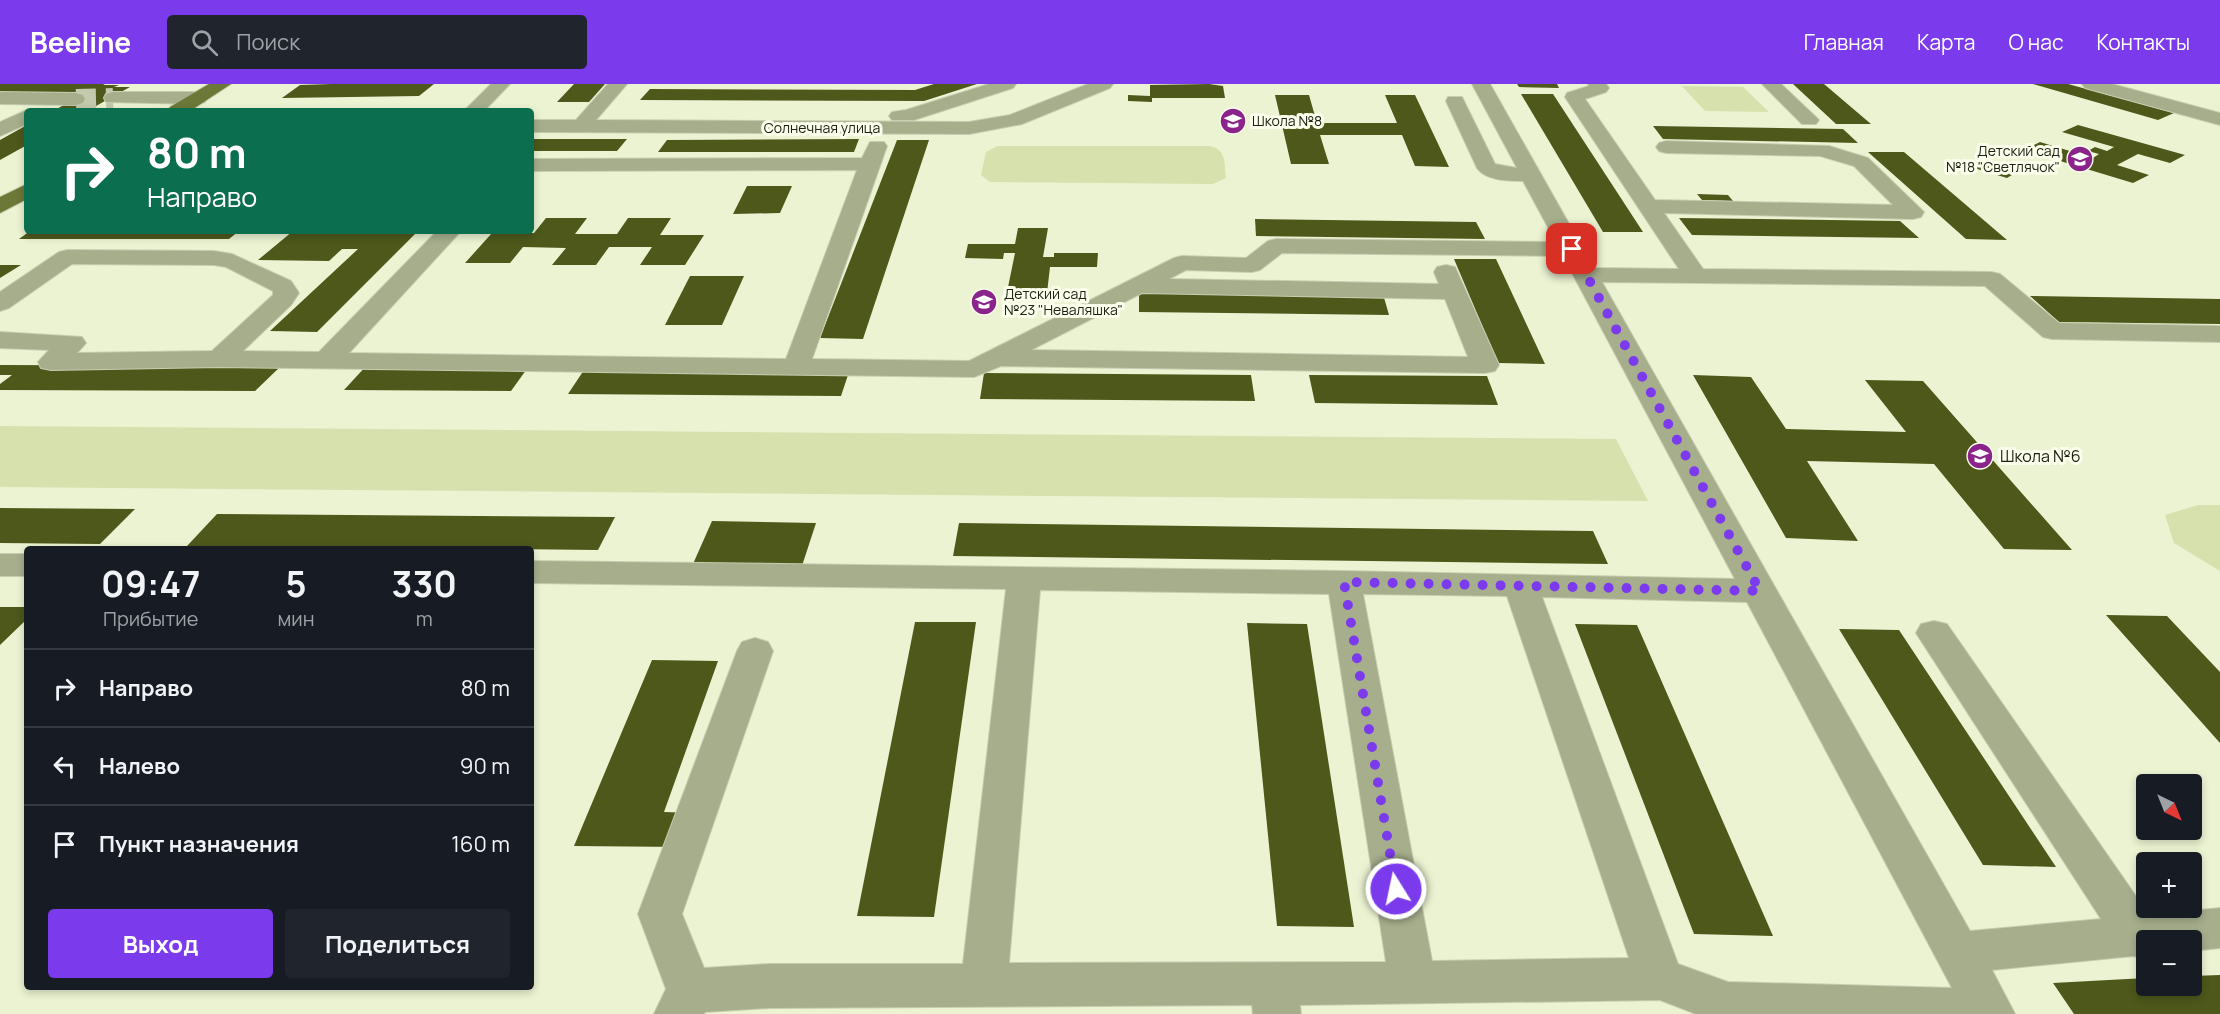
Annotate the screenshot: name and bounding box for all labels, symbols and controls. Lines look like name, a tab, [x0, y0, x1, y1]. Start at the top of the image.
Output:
search box	[167, 15, 587, 69]
text: Beeline	[30, 23, 131, 61]
icon: search	[188, 26, 221, 59]
text: Поиск	[236, 27, 300, 57]
text: Главная	[1804, 28, 1884, 56]
text: Карта	[1917, 28, 1975, 56]
text: О нас	[2008, 28, 2064, 56]
text: Контакты	[2097, 28, 2190, 56]
school or university icon: Школа №8	[1218, 106, 1248, 136]
place label: Школа №8	[1252, 111, 1322, 130]
street label: Солнечная улица	[764, 118, 880, 137]
text: 80 m	[147, 123, 247, 181]
icon: right	[48, 132, 126, 210]
place label: Детский сад №18 "Светлячок"	[1946, 141, 2060, 176]
school or university icon: Детский сад №18 "Светлячок"	[2065, 144, 2095, 174]
text: Направо	[147, 178, 257, 215]
pin	[1546, 223, 1597, 274]
icon: arrive	[1555, 232, 1588, 265]
place label: Детский сад №23 "Неваляшка"	[1004, 284, 1123, 319]
school or university icon: Детский сад №23 "Неваляшка"	[969, 287, 999, 317]
school or university icon: Школа №6	[1965, 441, 1995, 471]
place label: Школа №6	[2000, 445, 2081, 467]
text: 09:47	[101, 559, 200, 608]
text: 5	[285, 559, 307, 608]
text: 330	[391, 559, 457, 608]
text: Прибытие	[103, 605, 198, 632]
text: мин	[277, 605, 314, 632]
text: m	[416, 605, 433, 632]
icon: right	[48, 672, 81, 705]
text: Направо	[99, 673, 193, 703]
text: 80 m	[461, 673, 510, 703]
icon: left	[48, 750, 81, 783]
text: Налево	[99, 751, 180, 781]
text: 90 m	[460, 751, 510, 781]
north arrow	[2136, 774, 2202, 840]
map controls	[2136, 774, 2202, 996]
icon: arrive	[48, 828, 81, 861]
text: Пункт назначения	[99, 829, 299, 859]
text: 160 m	[451, 829, 510, 859]
button: +	[2136, 852, 2202, 918]
position arrow	[1364, 857, 1428, 921]
button: Выход	[48, 909, 273, 978]
button: Поделиться	[285, 909, 510, 978]
button: −	[2136, 930, 2202, 996]

